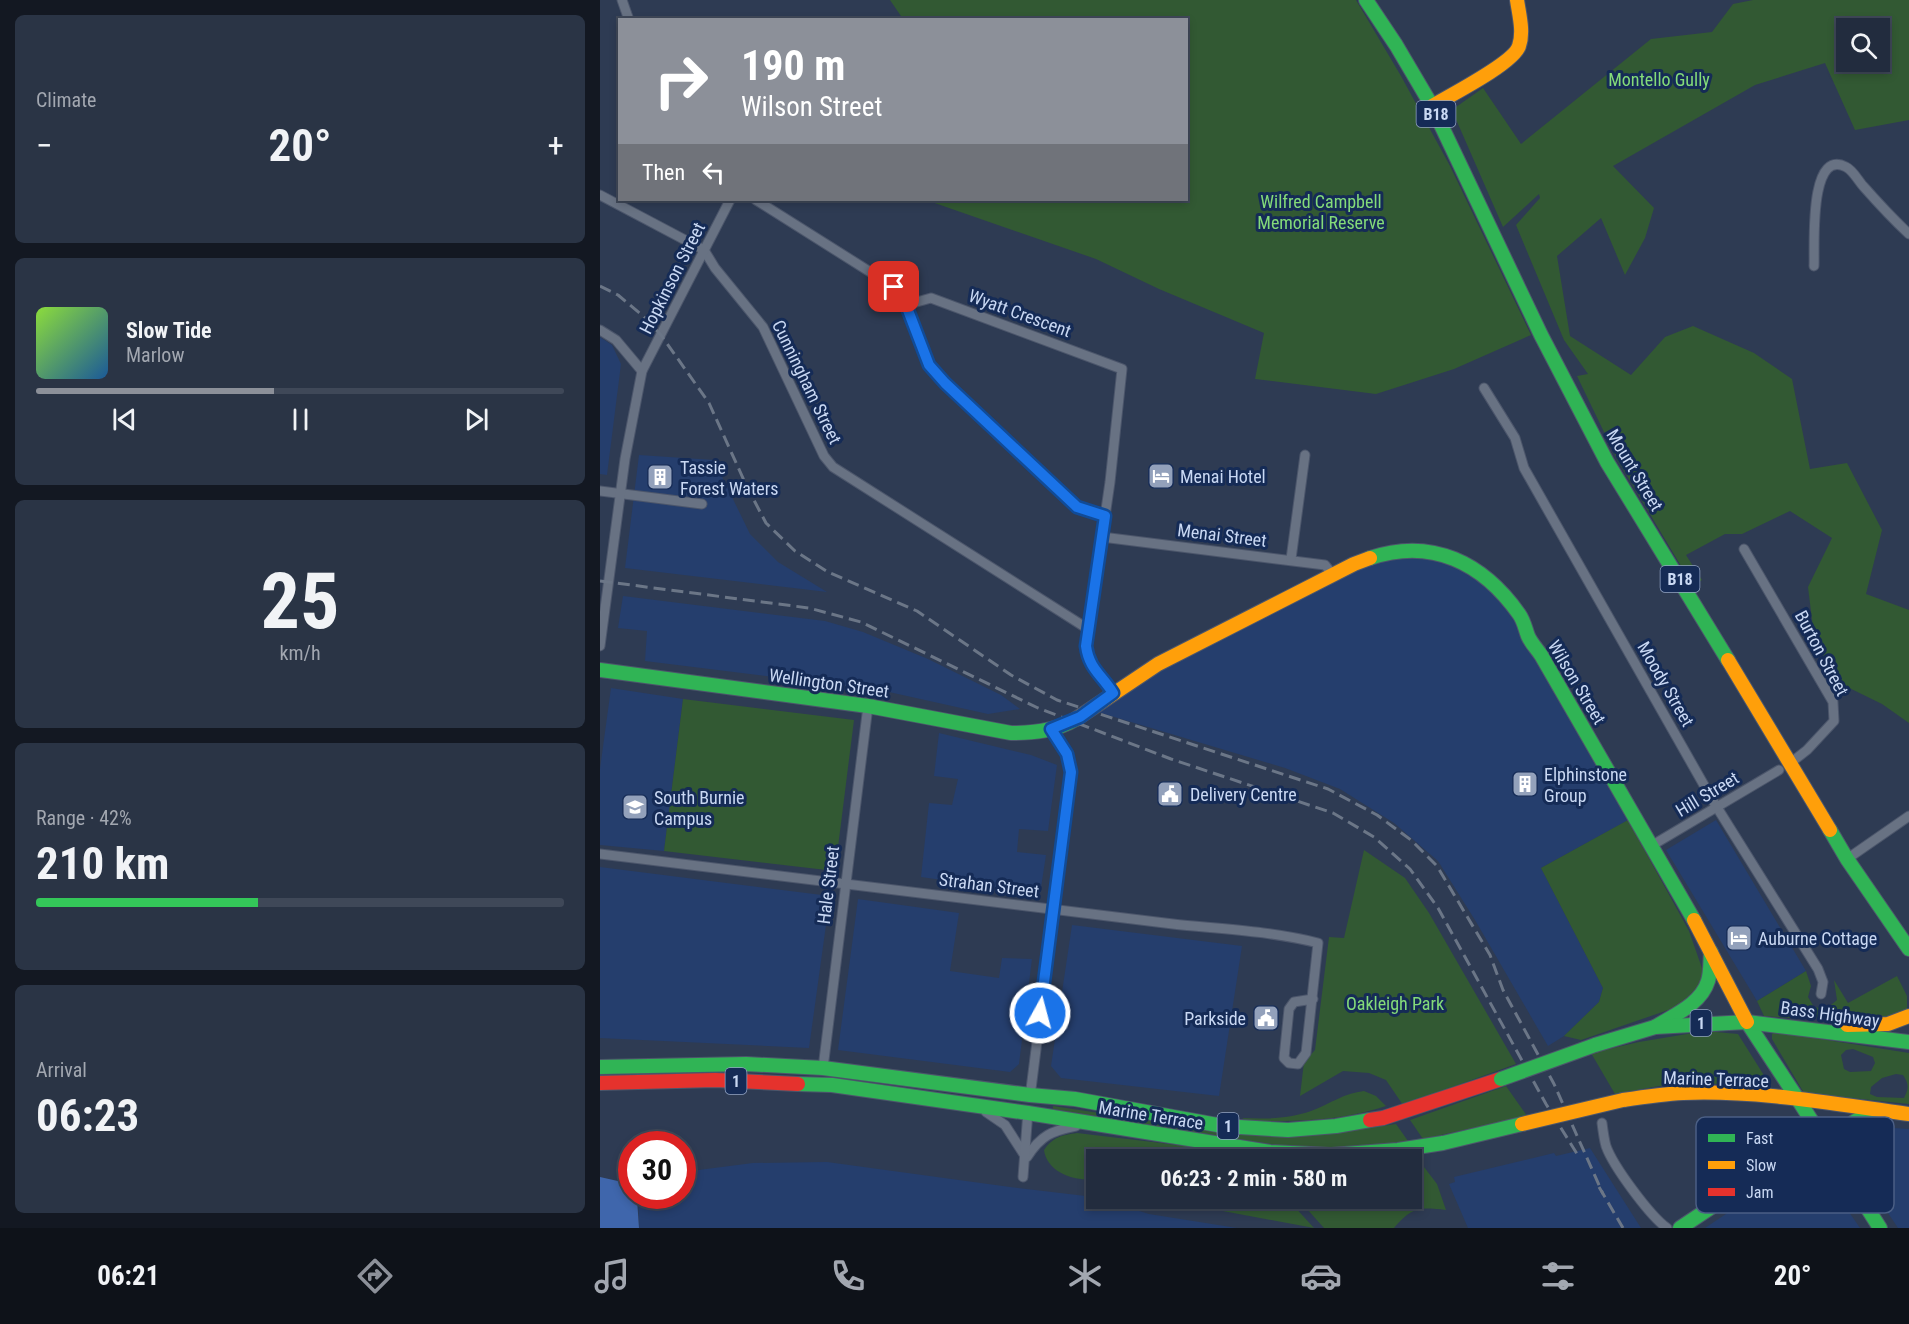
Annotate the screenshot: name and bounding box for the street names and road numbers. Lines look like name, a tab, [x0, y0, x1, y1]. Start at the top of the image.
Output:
road number: B18	[1416, 101, 1456, 127]
street label: Hopkinson Street	[635, 219, 709, 337]
street label: Wyatt Crescent	[966, 285, 1074, 341]
street label: Cunningham Street	[768, 317, 846, 447]
street label: Mount Street	[1602, 425, 1668, 515]
street label: Menai Street	[1176, 519, 1268, 551]
road number: B18	[1660, 566, 1700, 592]
street label: Burton Street	[1791, 607, 1853, 699]
street label: Wilson Street	[1544, 636, 1610, 728]
street label: Moody Street	[1633, 638, 1699, 730]
street label: Wellington Street	[768, 664, 890, 702]
street label: Hill Street	[1672, 767, 1742, 821]
street label: Hale Street	[813, 845, 843, 925]
street label: Strahan Street	[938, 868, 1040, 902]
street label: Bass Highway	[1779, 997, 1881, 1031]
road number: 1	[1690, 1010, 1712, 1036]
street label: Marine Terrace	[1663, 1067, 1769, 1091]
road number: 1	[726, 1068, 746, 1094]
street label: Marine Terrace	[1097, 1096, 1205, 1134]
road number: 1	[1218, 1113, 1238, 1139]

